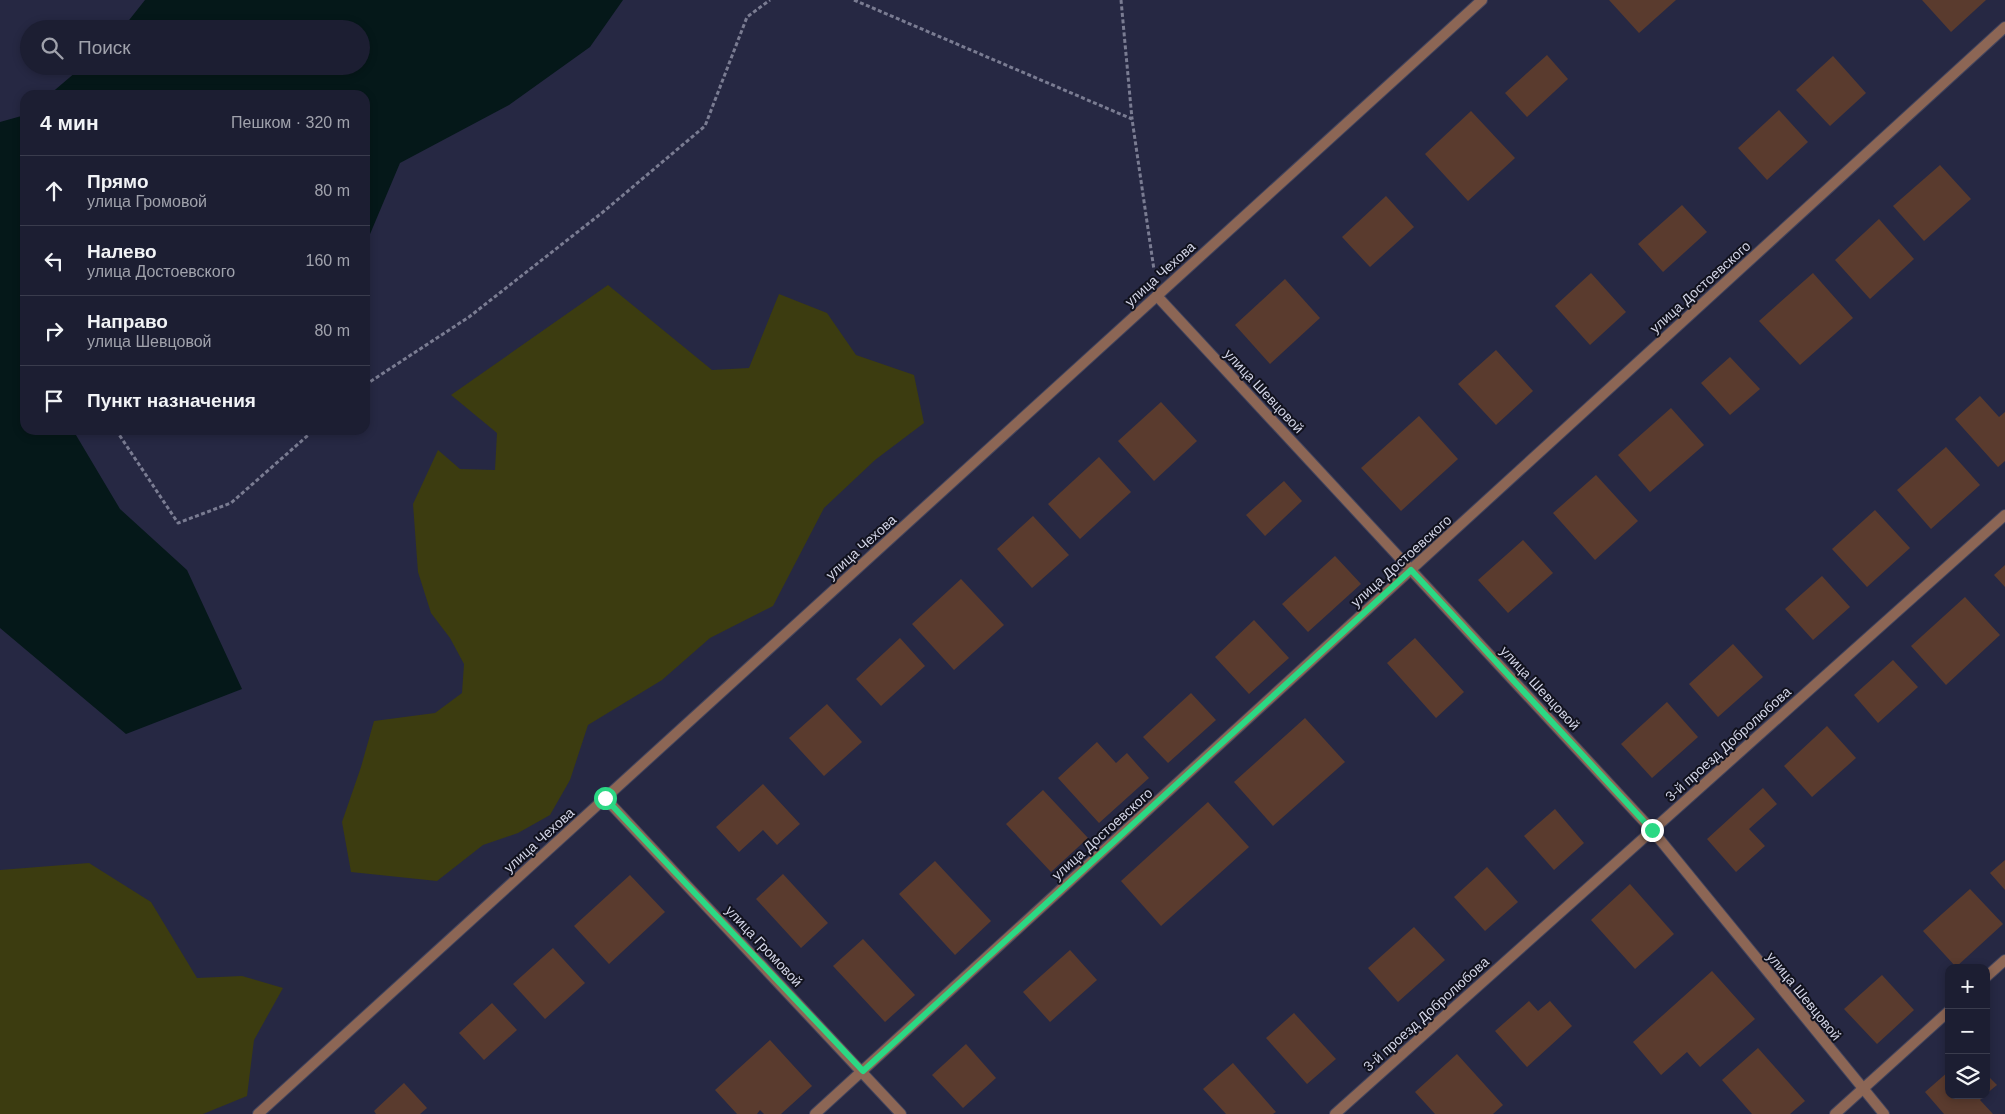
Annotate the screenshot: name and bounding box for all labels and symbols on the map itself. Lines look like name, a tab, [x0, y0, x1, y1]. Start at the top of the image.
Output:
street label: улица Чехова	[1122, 238, 1199, 310]
street label: улица Достоевского	[1647, 238, 1754, 336]
street label: улица Шевцовой	[1221, 346, 1307, 436]
street label: улица Чехова	[823, 511, 900, 583]
street label: улица Достоевского	[1348, 512, 1455, 610]
street label: улица Шевцовой	[1497, 643, 1583, 733]
street label: 3-й проезд Добролюбова	[1662, 683, 1794, 805]
street label: улица Достоевского	[1049, 785, 1156, 883]
route start	[594, 787, 617, 810]
street label: улица Чехова	[501, 804, 578, 876]
route end	[1641, 819, 1664, 842]
street label: улица Громовой	[722, 902, 806, 990]
street label: улица Шевцовой	[1763, 949, 1845, 1043]
street label: 3-й проезд Добролюбова	[1360, 953, 1492, 1075]

